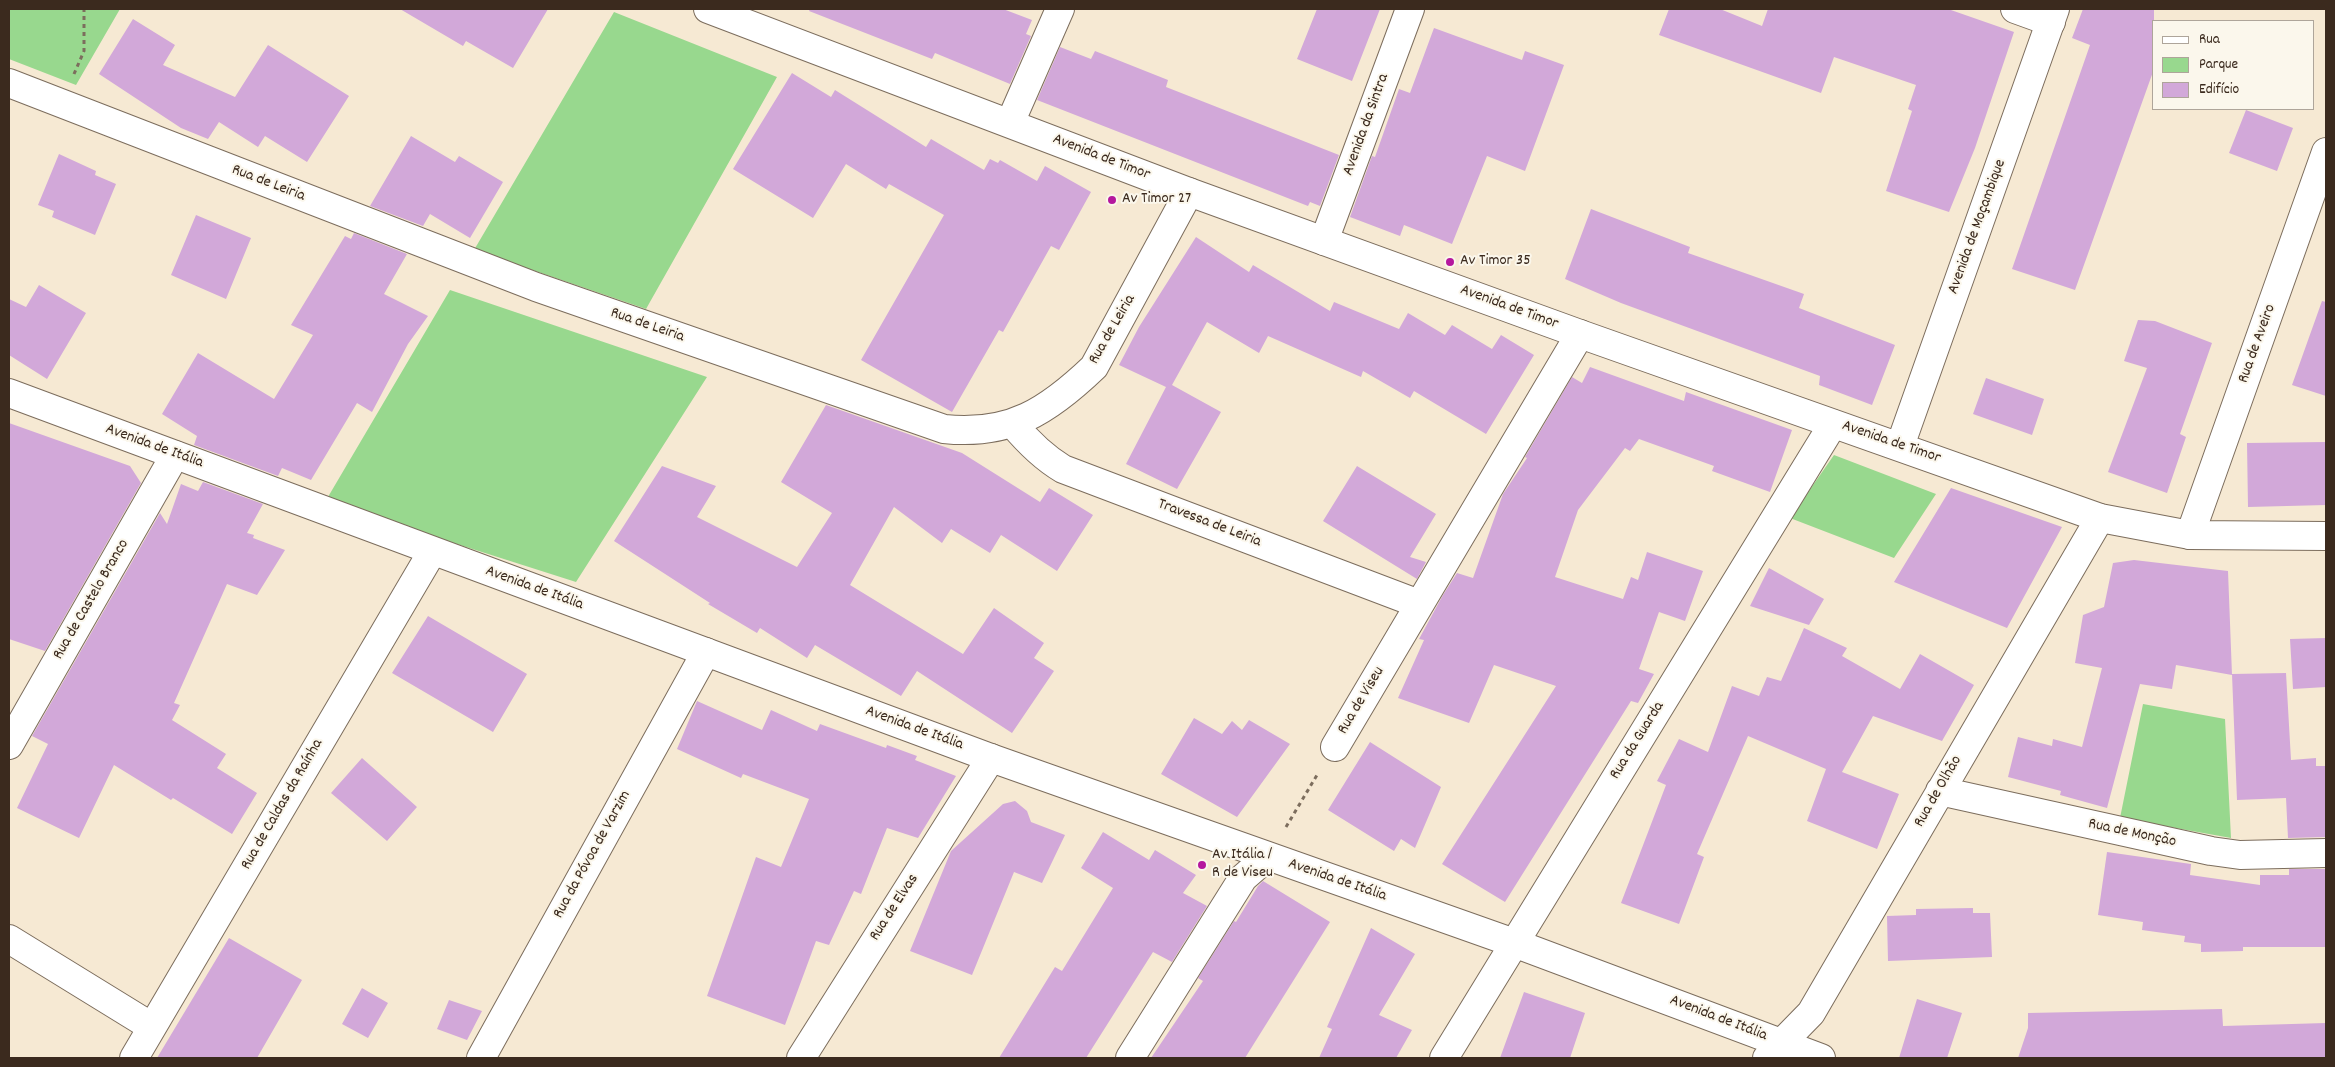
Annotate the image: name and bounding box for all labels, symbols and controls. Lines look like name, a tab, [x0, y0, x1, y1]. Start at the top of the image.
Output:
legend	[2152, 20, 2315, 110]
text: Rua	[2199, 29, 2220, 51]
text: Parque	[2199, 54, 2238, 76]
street label: Avenida da Sintra	[1340, 72, 1394, 178]
text: Edifício	[2199, 79, 2239, 101]
street label: Avenida de Timor	[1049, 131, 1153, 185]
street label: Avenida de Moçambique	[1945, 157, 2011, 297]
street label: Rua de Leiria	[229, 161, 307, 207]
place label: Av Timor 27	[1122, 190, 1191, 210]
marker: Av Timor 27	[1106, 194, 1118, 206]
place label: Av Timor 35	[1460, 252, 1531, 272]
marker: Av Timor 35	[1444, 256, 1456, 268]
street label: Avenida de Timor	[1457, 281, 1561, 335]
street label: Rua de Leiria	[1085, 292, 1141, 368]
street label: Rua de Aveiro	[2235, 302, 2281, 386]
street label: Rua de Leiria	[607, 304, 687, 348]
street label: Avenida de Timor	[1839, 417, 1943, 469]
street label: Avenida de Itália	[102, 420, 206, 474]
street label: Travessa de Leiria	[1155, 495, 1263, 553]
street label: Rua de Castelo Branco	[50, 536, 134, 664]
street label: Avenida de Itália	[482, 562, 586, 616]
street label: Rua de Viseu	[1334, 664, 1390, 738]
street label: Rua da Guarda	[1607, 699, 1669, 783]
street label: Avenida de Itália	[862, 702, 966, 756]
street label: Rua de Caldas da Raínha	[238, 736, 328, 874]
street label: Rua de Olhão	[1911, 753, 1967, 831]
street label: Rua da Póvoa de Varzim	[550, 788, 636, 922]
street label: Rua de Monção	[2086, 815, 2178, 853]
place label: Av Itália / R de Viseu	[1212, 846, 1273, 884]
street label: Avenida de Itália	[1285, 855, 1389, 907]
marker: Av Itália / R de Viseu	[1196, 859, 1208, 871]
street label: Rua de Elvas	[866, 871, 924, 945]
street label: Avenida de Itália	[1667, 992, 1769, 1046]

